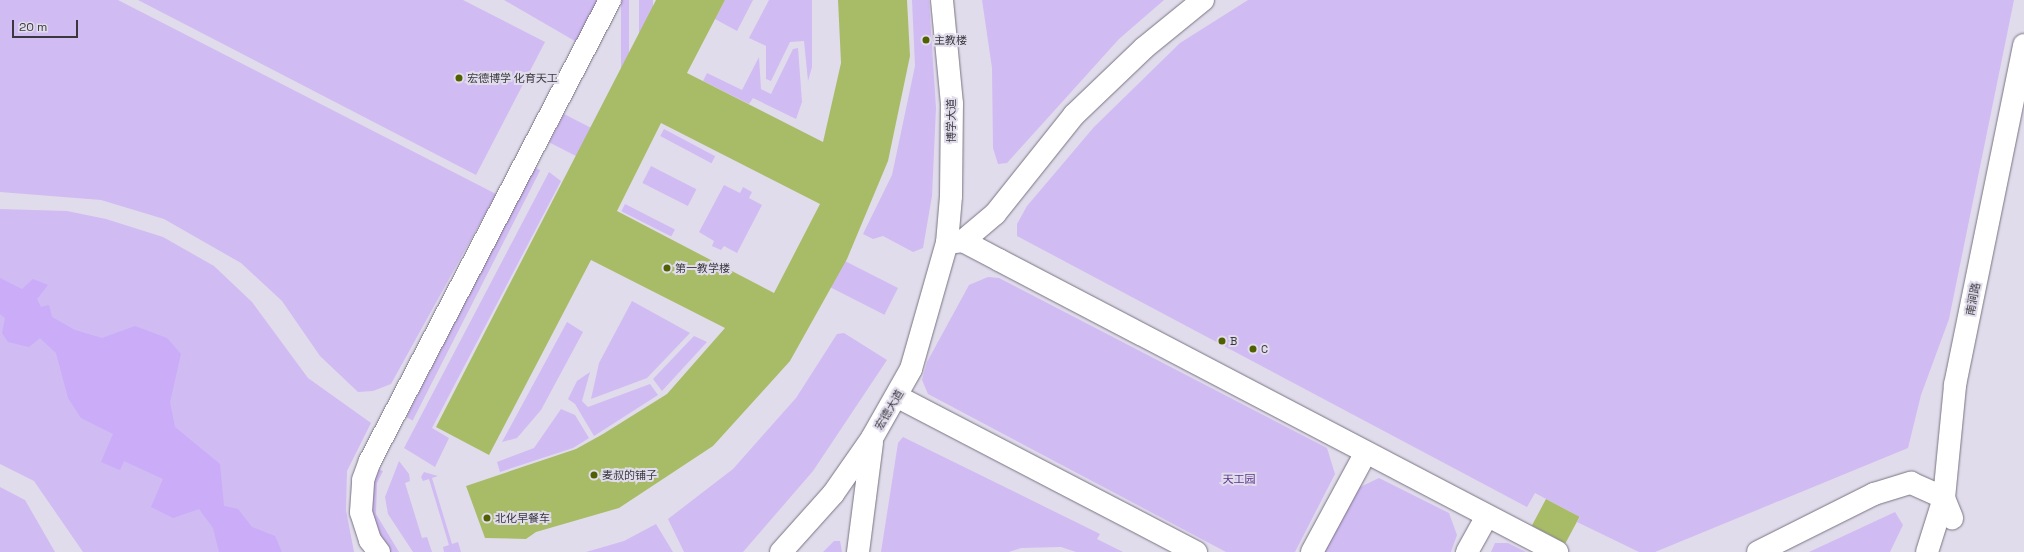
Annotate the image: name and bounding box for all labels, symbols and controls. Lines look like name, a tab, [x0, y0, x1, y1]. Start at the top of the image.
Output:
scale bar	[14, 12, 80, 38]
text: 20 m	[19, 19, 47, 35]
place label: 主教楼	[934, 33, 967, 47]
marker: 主教楼	[921, 35, 931, 45]
place label: 宏德博学 化育天工	[467, 71, 558, 85]
marker: 宏德博学 化育天工	[454, 73, 464, 83]
street label: 博学大道	[944, 99, 958, 143]
place label: 第一教学楼	[675, 261, 730, 275]
marker: 第一教学楼	[662, 263, 672, 273]
street label: 南涧路	[1963, 282, 1983, 316]
place label: B	[1230, 334, 1237, 348]
marker: B	[1217, 336, 1227, 346]
place label: C	[1261, 342, 1268, 356]
marker: C	[1248, 344, 1258, 354]
street label: 宏德大道	[872, 388, 906, 432]
place label: 麦叔的铺子	[602, 468, 657, 482]
marker: 麦叔的铺子	[589, 470, 599, 480]
park label: 天工园	[1223, 472, 1255, 486]
place label: 北化早餐车	[495, 511, 550, 525]
marker: 北化早餐车	[482, 513, 492, 523]

